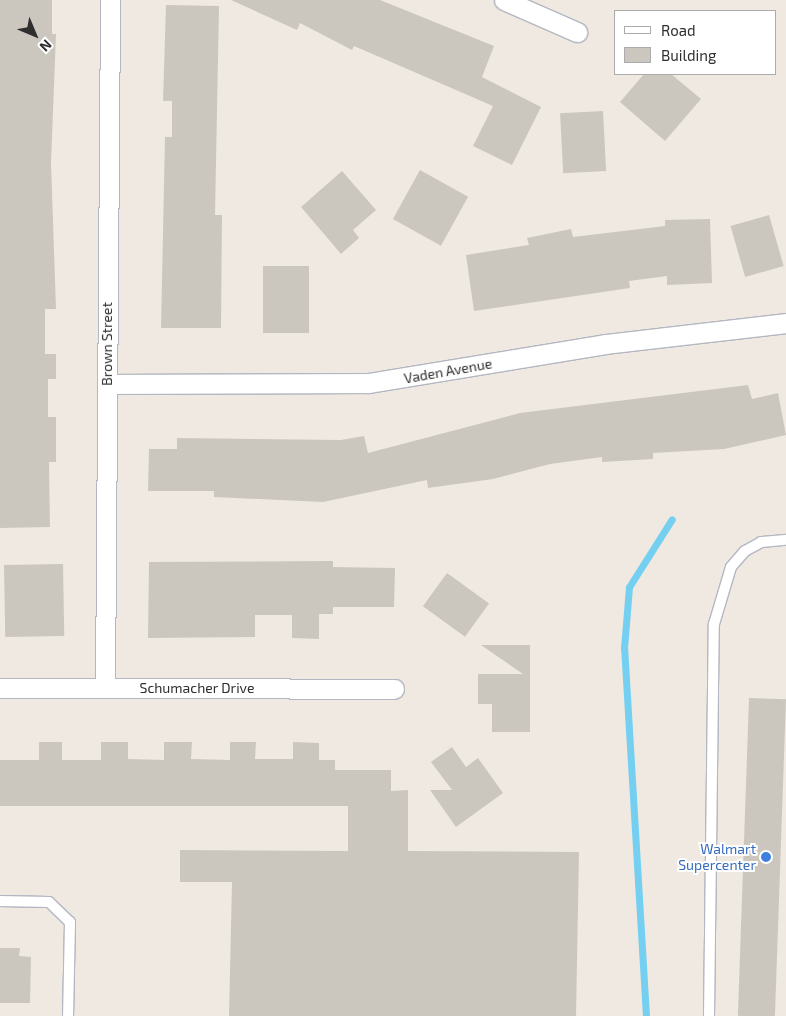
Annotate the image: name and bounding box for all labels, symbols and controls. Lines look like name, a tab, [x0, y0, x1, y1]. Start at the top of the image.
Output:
north arrow	[10, 10, 60, 60]
legend	[614, 10, 776, 75]
text: Road	[661, 21, 696, 39]
text: N	[36, 36, 56, 56]
text: Building	[661, 46, 716, 64]
street label: Brown Street	[99, 302, 115, 386]
street label: Vaden Avenue	[402, 355, 494, 387]
street label: Schumacher Drive	[139, 680, 255, 696]
place label: Walmart Supercenter	[678, 841, 756, 874]
marker: Walmart Supercenter	[760, 851, 772, 863]

